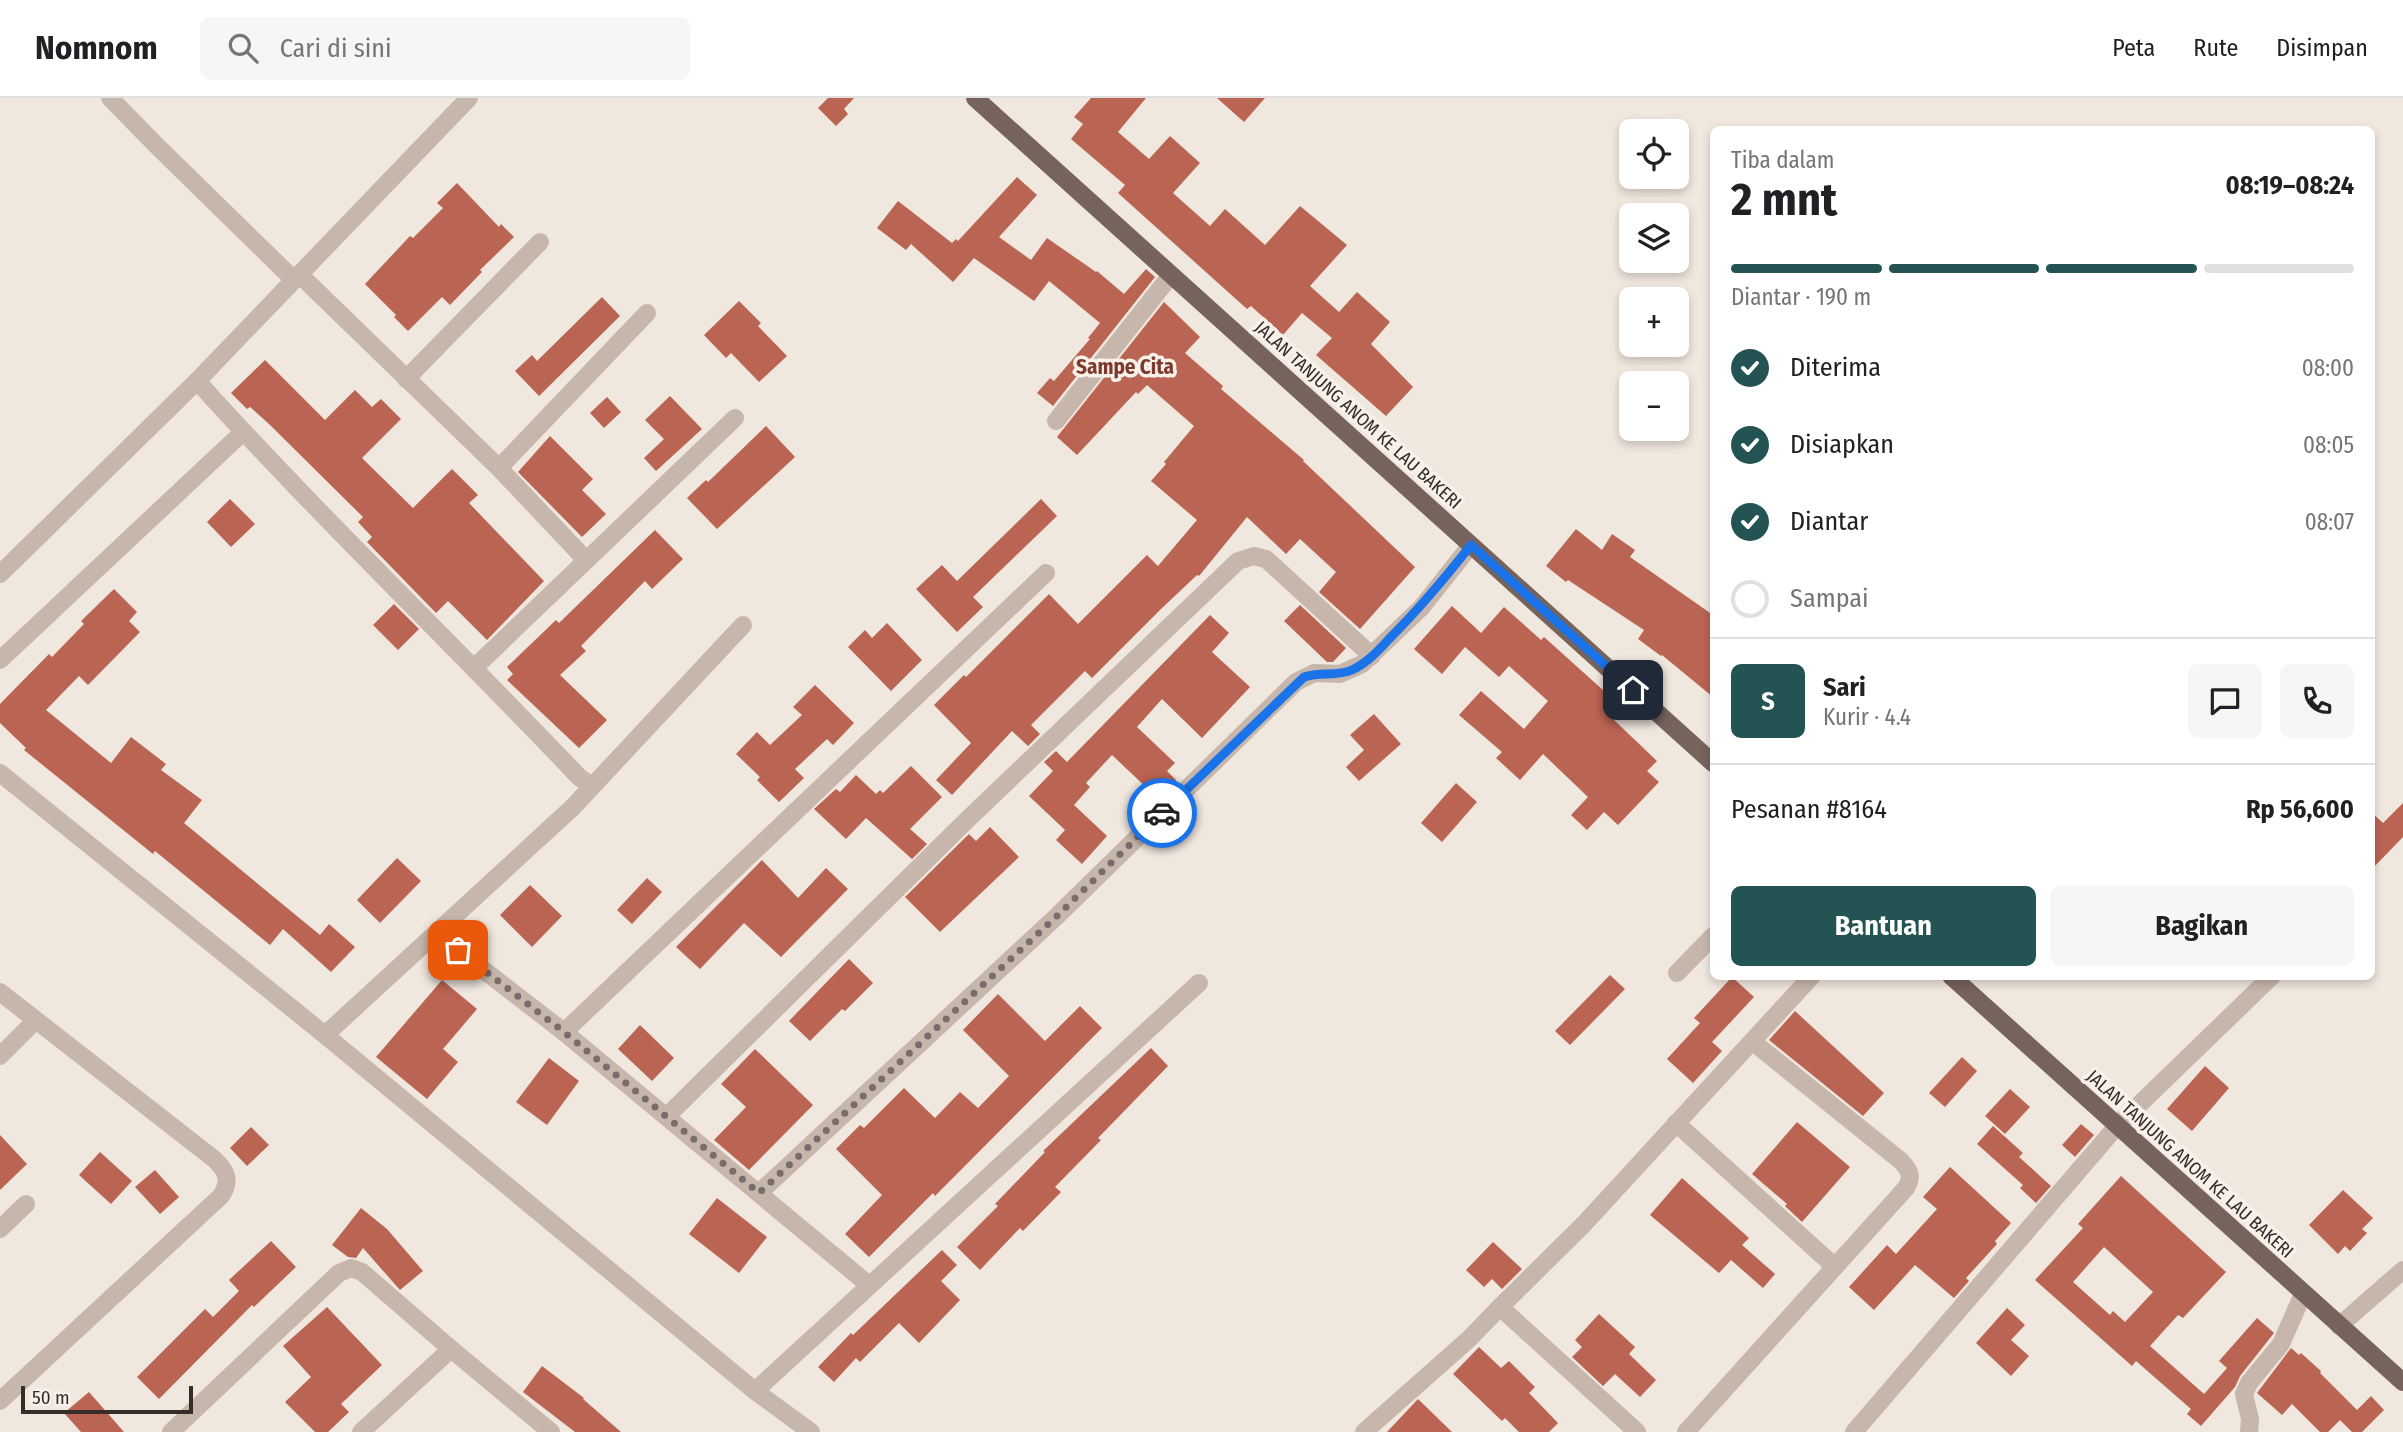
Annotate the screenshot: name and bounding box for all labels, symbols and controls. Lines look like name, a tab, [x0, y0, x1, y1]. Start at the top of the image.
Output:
search box	[200, 17, 690, 80]
text: Nomnom	[35, 28, 158, 68]
icon: search	[224, 29, 262, 67]
text: Cari di sini	[280, 33, 392, 64]
text: Peta	[2112, 34, 2155, 62]
text: Rute	[2193, 34, 2238, 62]
text: Disimpan	[2276, 34, 2368, 62]
map controls	[1619, 119, 1689, 441]
button: locate	[1619, 119, 1689, 189]
text: Tiba dalam	[1731, 146, 1834, 174]
text: 08:19–08:24	[2225, 170, 2354, 201]
text: 2 mnt	[1731, 172, 1837, 227]
button: layers	[1619, 203, 1689, 273]
text: Diantar · 190 m	[1731, 283, 1871, 311]
button: +	[1619, 287, 1689, 357]
street label: JALAN TANJUNG ANOM KE LAU BAKERI	[1250, 316, 1466, 514]
icon: check	[1731, 349, 1769, 387]
text: Diterima	[1790, 352, 1881, 383]
district label: Sampe Cita	[1076, 354, 1174, 380]
text: 08:00	[2302, 354, 2354, 382]
button: −	[1619, 371, 1689, 441]
icon: check	[1731, 426, 1769, 464]
text: Disiapkan	[1790, 429, 1894, 460]
text: 08:05	[2303, 431, 2354, 459]
icon: check	[1731, 503, 1769, 541]
text: Diantar	[1790, 506, 1868, 537]
text: 08:07	[2305, 508, 2354, 536]
text: Sampai	[1790, 583, 1869, 614]
pin	[1603, 660, 1663, 720]
button: chat	[2188, 664, 2262, 738]
button: phone	[2280, 664, 2354, 738]
icon: home	[1614, 671, 1652, 709]
text: Sari	[1823, 672, 1866, 703]
text: S	[1761, 686, 1775, 717]
text: Kurir · 4.4	[1823, 703, 1911, 731]
courier	[1127, 778, 1197, 848]
icon: car	[1143, 794, 1181, 832]
text: Pesanan #8164	[1731, 794, 1887, 825]
text: Rp 56,600	[2246, 794, 2354, 825]
button: Bantuan	[1731, 886, 2036, 966]
button: Bagikan	[2050, 886, 2354, 966]
pin	[428, 920, 488, 980]
icon: bag	[439, 931, 477, 969]
street label: JALAN TANJUNG ANOM KE LAU BAKERI	[2082, 1065, 2298, 1263]
scale bar	[21, 1383, 192, 1415]
text: 50 m	[32, 1386, 70, 1409]

